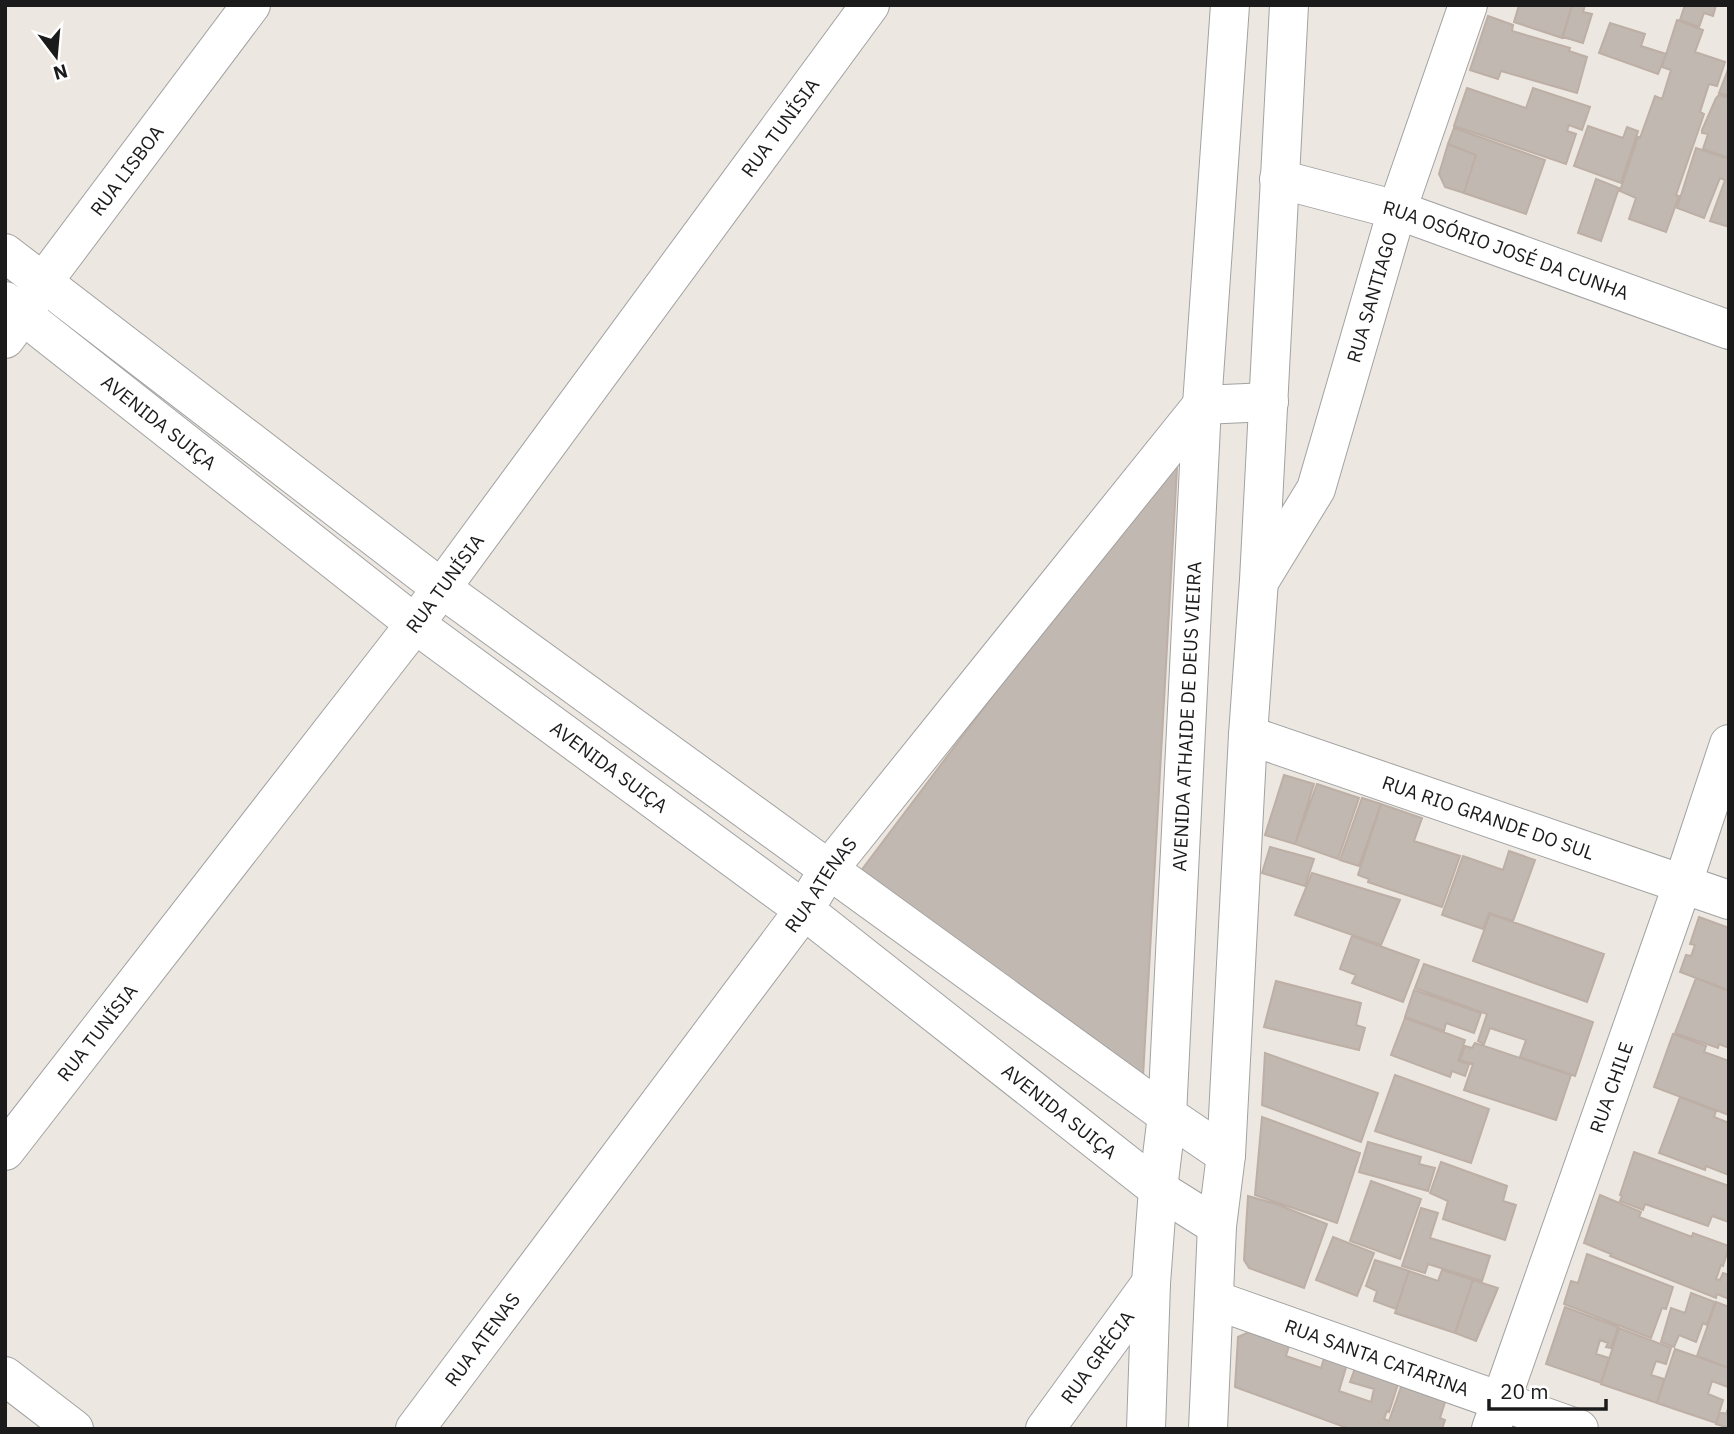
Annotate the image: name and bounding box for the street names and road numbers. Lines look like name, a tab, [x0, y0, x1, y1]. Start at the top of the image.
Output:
street label: RUA TUNÍSIA	[736, 73, 824, 182]
street label: RUA LISBOA	[85, 120, 168, 221]
street label: RUA OSÓRIO JOSÉ DA CUNHA	[1381, 195, 1632, 305]
street label: RUA SANTIAGO	[1341, 229, 1402, 365]
street label: AVENIDA SUIÇA	[97, 370, 221, 475]
street label: RUA TUNÍSIA	[401, 529, 489, 638]
street label: AVENIDA ATHAIDE DE DEUS VIEIRA	[1167, 561, 1206, 872]
street label: AVENIDA SUIÇA	[546, 716, 673, 818]
street label: RUA RIO GRANDE DO SUL	[1379, 770, 1597, 865]
street label: RUA ATENAS	[779, 832, 862, 937]
street label: RUA TUNÍSIA	[52, 979, 142, 1086]
street label: RUA CHILE	[1584, 1039, 1638, 1136]
street label: AVENIDA SUIÇA	[997, 1059, 1122, 1164]
street label: RUA ATENAS	[439, 1288, 525, 1391]
street label: RUA GRÉCIA	[1055, 1306, 1139, 1408]
street label: RUA SANTA CATARINA	[1282, 1314, 1473, 1401]

